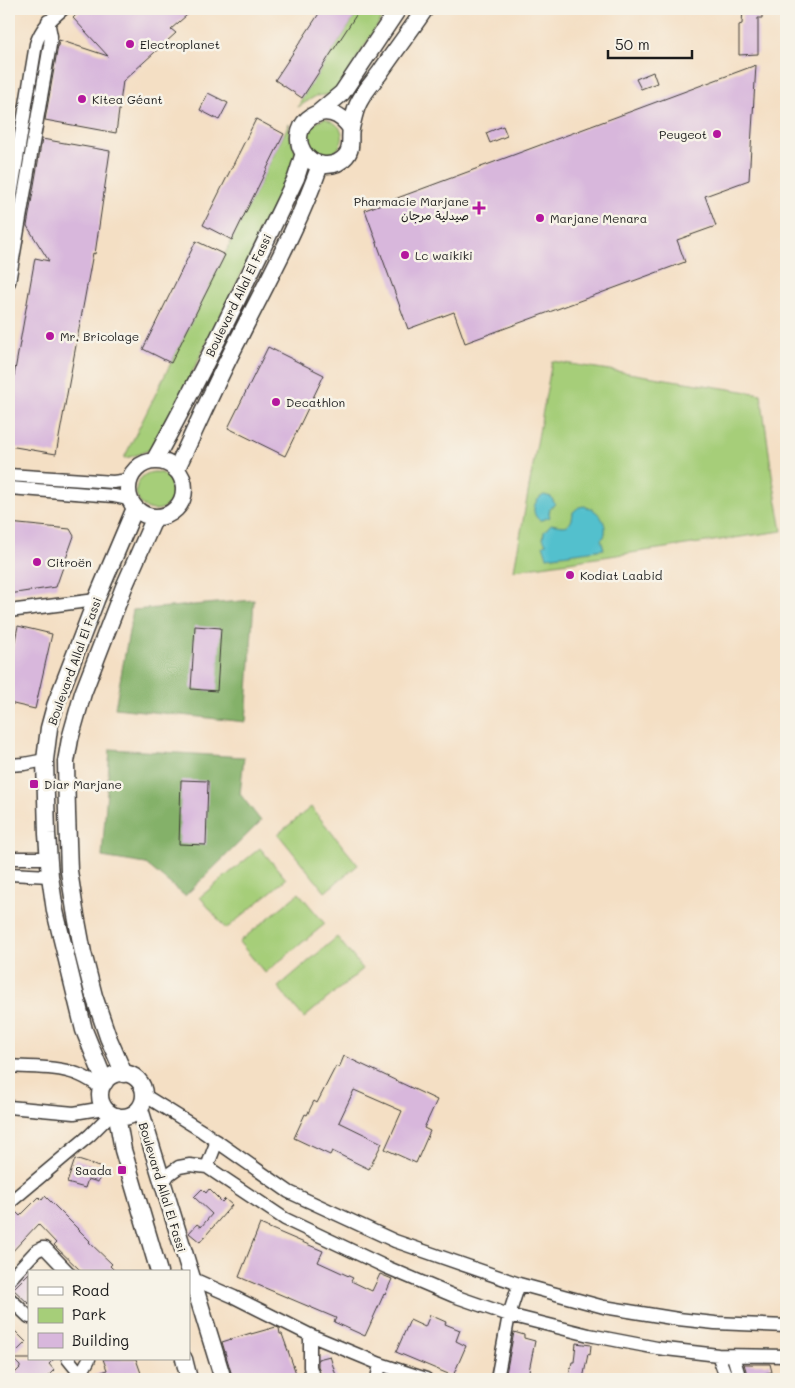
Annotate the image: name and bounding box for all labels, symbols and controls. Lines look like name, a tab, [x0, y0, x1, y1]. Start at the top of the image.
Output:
scale bar	[608, 28, 691, 60]
text: 50 m	[615, 34, 650, 54]
place label: Electroplanet	[140, 36, 220, 52]
marker: Electroplanet	[124, 38, 136, 50]
place label: Kitea Géant	[92, 91, 163, 107]
marker: Kitea Géant	[76, 93, 88, 105]
place label: Peugeot	[659, 126, 707, 142]
marker: Peugeot	[711, 128, 723, 140]
place label: Pharmacie Marjane صيدلية مرجان	[354, 193, 469, 224]
marker: Pharmacie Marjane صيدلية مرجان	[473, 202, 485, 214]
place label: Marjane Menara	[550, 210, 647, 226]
marker: Marjane Menara	[534, 212, 546, 224]
street label: Boulevard Allal El Fassi	[201, 231, 275, 359]
place label: Lc waikiki	[415, 247, 473, 263]
marker: Lc waikiki	[399, 249, 411, 261]
place label: Mr. Bricolage	[60, 328, 139, 344]
marker: Mr. Bricolage	[44, 330, 56, 342]
place label: Decathlon	[286, 394, 345, 410]
marker: Decathlon	[270, 396, 282, 408]
place label: Citroën	[47, 554, 92, 570]
marker: Citroën	[31, 556, 43, 568]
place label: Kodiat Laabid	[580, 567, 663, 583]
marker: Kodiat Laabid	[564, 569, 576, 581]
street label: Boulevard Allal El Fassi	[43, 595, 105, 727]
place label: Diar Marjane	[44, 776, 122, 792]
marker: Diar Marjane	[28, 778, 40, 790]
street label: Boulevard Allal El Fassi	[136, 1120, 190, 1254]
place label: Saada	[75, 1162, 112, 1178]
marker: Saada	[116, 1164, 128, 1176]
legend	[28, 1270, 190, 1360]
text: Road	[72, 1280, 109, 1300]
text: Park	[72, 1304, 106, 1324]
text: Building	[72, 1330, 129, 1350]

